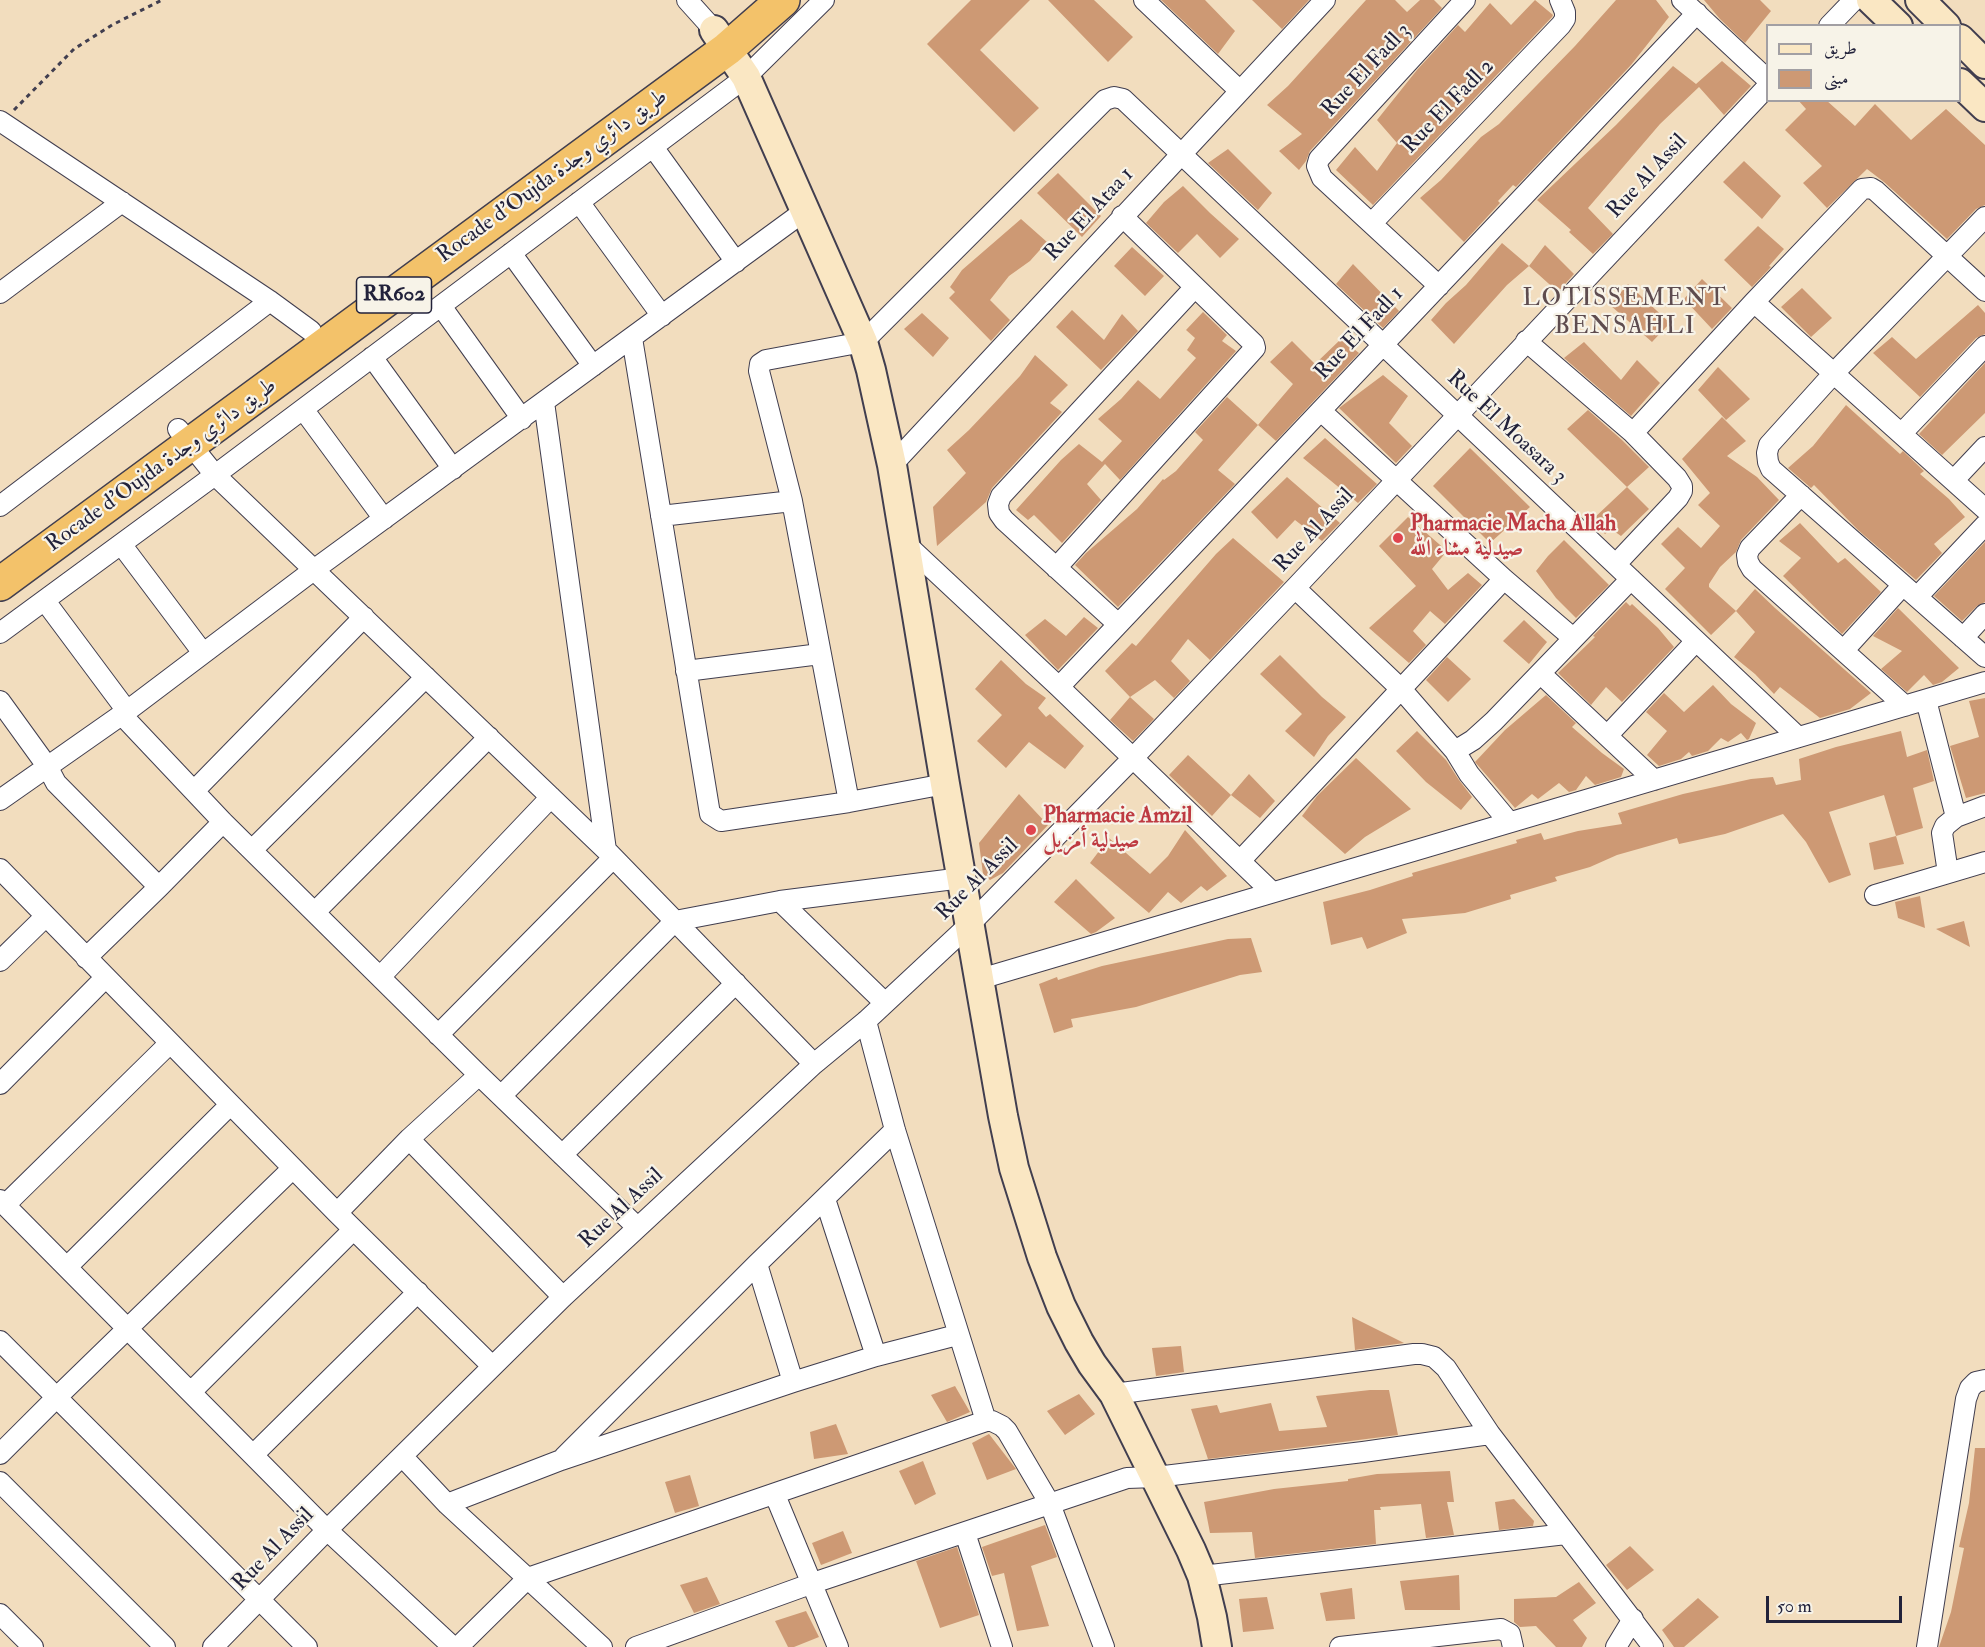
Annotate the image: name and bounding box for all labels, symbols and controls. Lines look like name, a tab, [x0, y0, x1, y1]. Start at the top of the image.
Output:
street label: Rue El Fadl 3	[1317, 19, 1417, 123]
legend	[1766, 24, 1961, 102]
text: طريق	[1824, 37, 1857, 60]
street label: Rue El Fadl 2	[1397, 54, 1501, 160]
text: مبنى	[1824, 67, 1849, 90]
street label: Rocade d'Oujda طريق دائري وجدة	[433, 84, 673, 270]
street label: Rue Al Assil	[1602, 129, 1694, 225]
street label: Rue El Ataa 1	[1040, 163, 1140, 267]
road number: RR602	[356, 277, 432, 313]
street label: Rue El Fadl 1	[1310, 282, 1410, 386]
district label: LOTISSEMENT BENSAHLI	[1523, 286, 1727, 342]
street label: Rue El Moasara 3	[1441, 366, 1571, 490]
street label: Rocade d'Oujda طريق دائري وجدة	[42, 373, 282, 559]
street label: Rue Al Assil	[1269, 483, 1361, 579]
place label: Pharmacie Macha Allah صيدلية مشاء الله	[1410, 512, 1616, 564]
marker: Pharmacie Macha Allah صيدلية مشاء الله	[1391, 531, 1405, 545]
place label: Pharmacie Amzil صيدلية أمزيل	[1043, 804, 1192, 855]
marker: Pharmacie Amzil صيدلية أمزيل	[1024, 823, 1038, 837]
street label: Rue Al Assil	[931, 833, 1025, 927]
street label: Rue Al Assil	[574, 1163, 670, 1255]
street label: Rue Al Assil	[228, 1503, 320, 1597]
scale bar	[1769, 1584, 1906, 1622]
text: 50 m	[1777, 1595, 1812, 1618]

